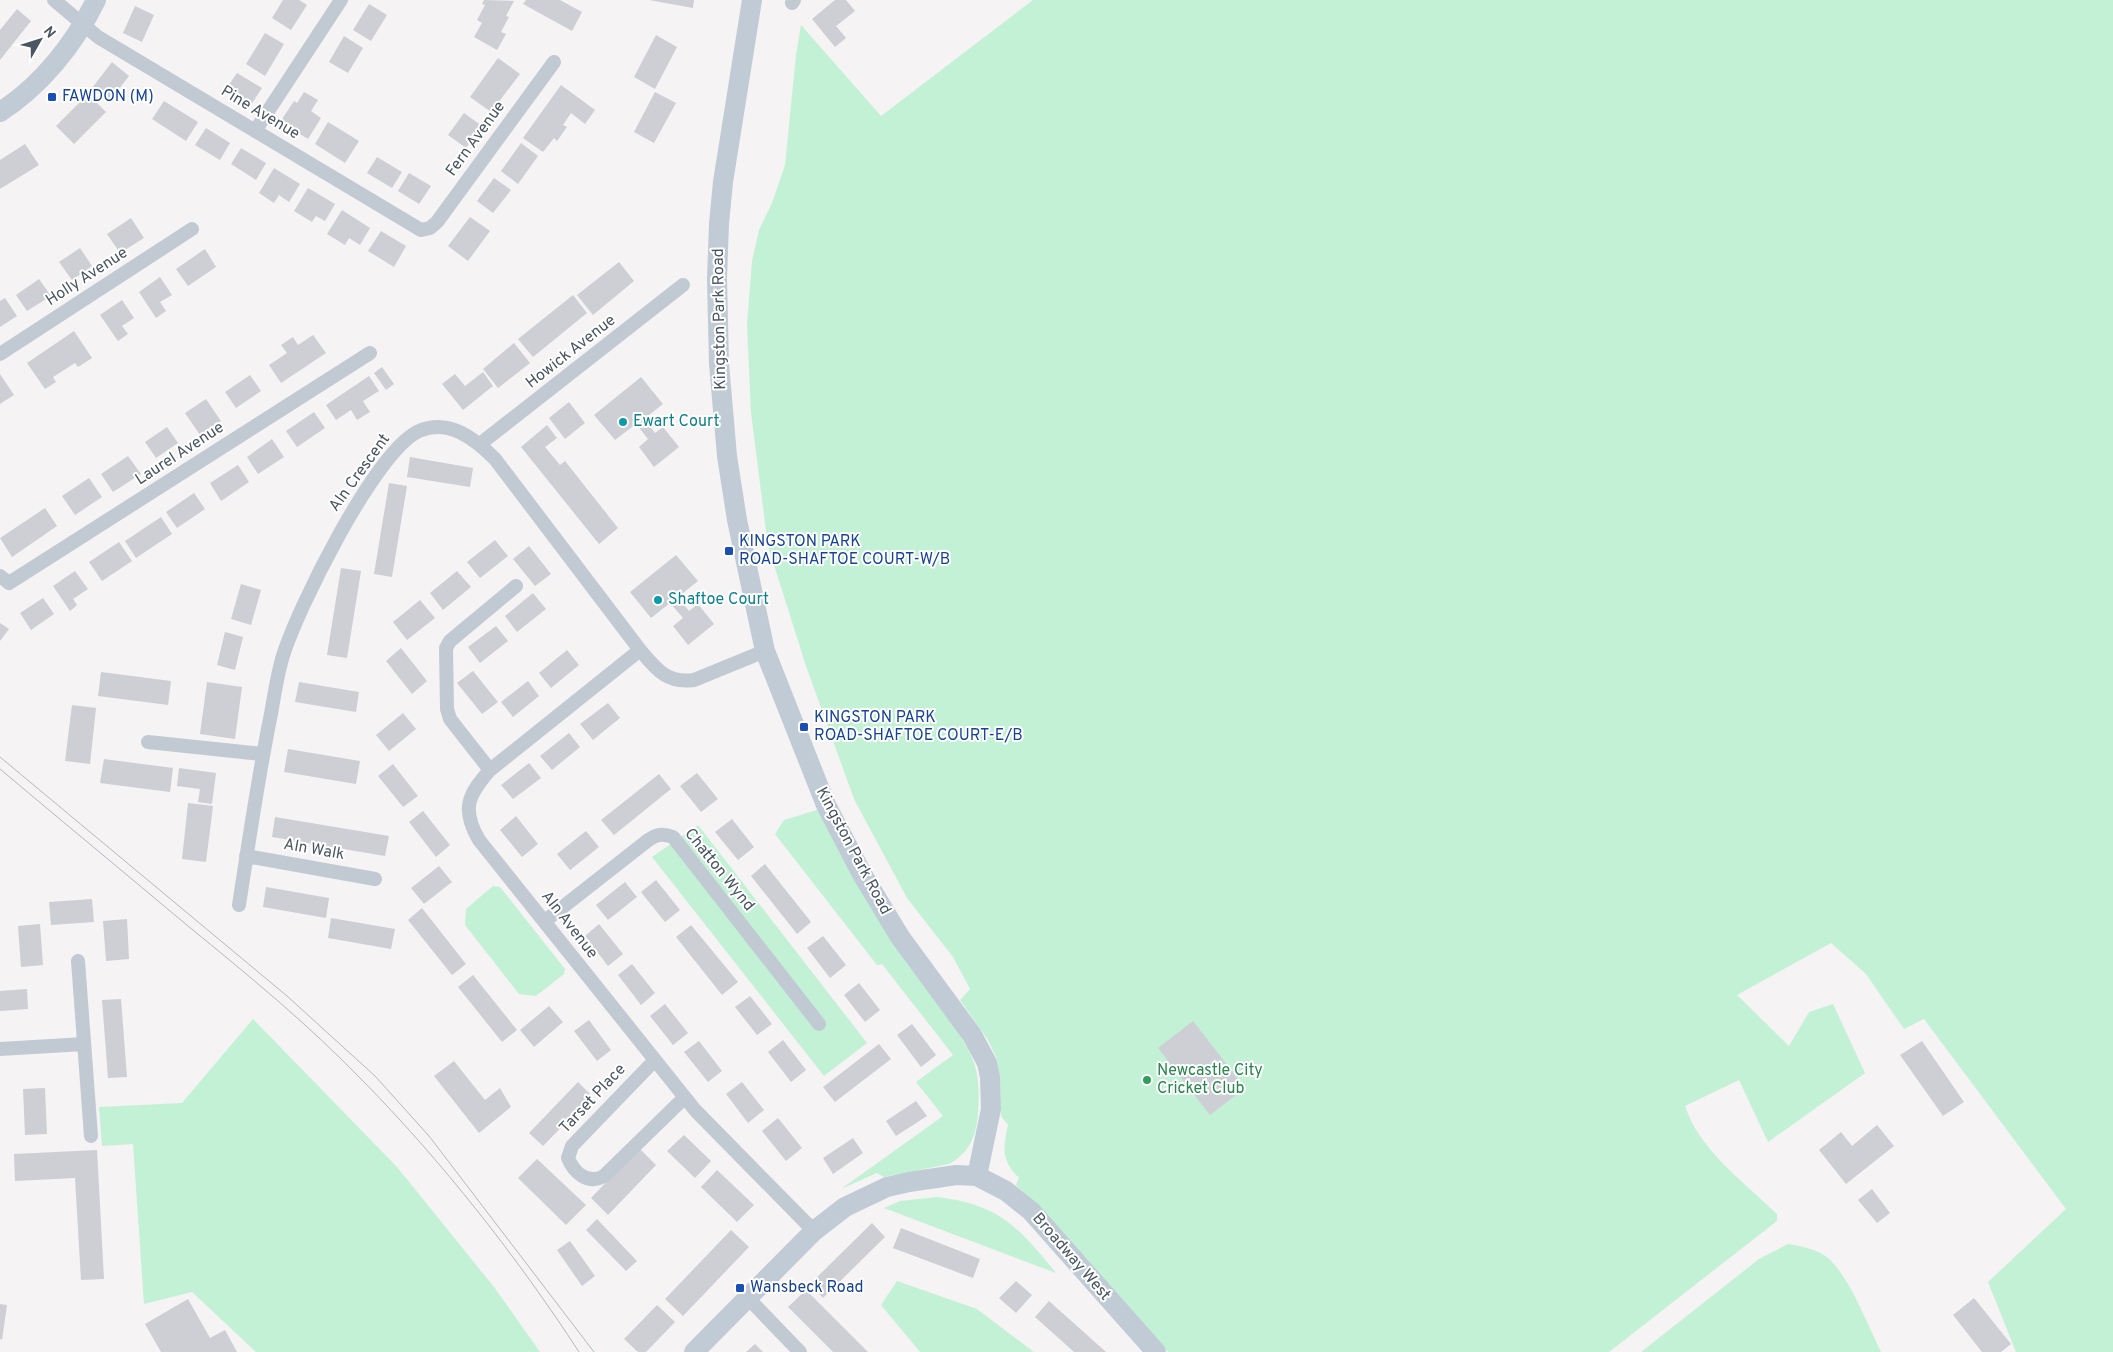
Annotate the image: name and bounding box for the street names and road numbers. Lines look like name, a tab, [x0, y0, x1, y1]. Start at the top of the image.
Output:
street label: Pine Avenue	[217, 82, 303, 144]
street label: Fern Avenue	[442, 97, 510, 181]
street label: Holly Avenue	[42, 243, 132, 311]
street label: Kingston Park Road	[709, 248, 731, 390]
street label: Howick Avenue	[522, 311, 620, 393]
street label: Laurel Avenue	[132, 418, 228, 490]
street label: Aln Crescent	[325, 430, 395, 516]
street label: Kingston Park Road	[811, 784, 895, 918]
street label: Chatton Wynd	[680, 825, 758, 915]
street label: Aln Walk	[282, 835, 346, 865]
street label: Aln Avenue	[536, 887, 602, 963]
street label: Tarset Place	[556, 1060, 630, 1138]
street label: Broadway West	[1027, 1209, 1115, 1305]

